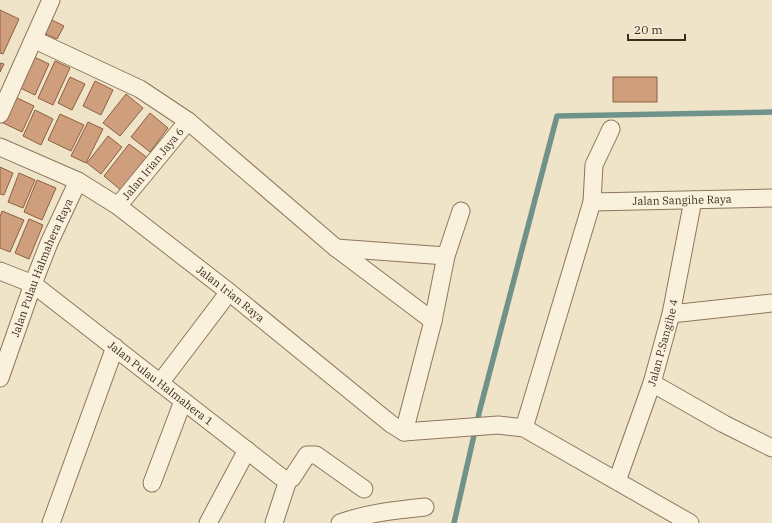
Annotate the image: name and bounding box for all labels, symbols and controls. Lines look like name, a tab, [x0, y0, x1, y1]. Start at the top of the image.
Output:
scale bar	[628, 16, 685, 42]
text: 20 m	[634, 22, 663, 37]
street label: Jalan Irian Jaya 6	[119, 125, 187, 203]
street label: Jalan Sangihe Raya	[632, 192, 732, 208]
street label: Jalan Pulau Halmahera Raya	[8, 196, 76, 339]
street label: Jalan Irian Raya	[194, 263, 267, 325]
street label: Jalan P.Sangihe 4	[645, 298, 681, 388]
street label: Jalan Pulau Halmahera 1	[105, 338, 216, 429]

